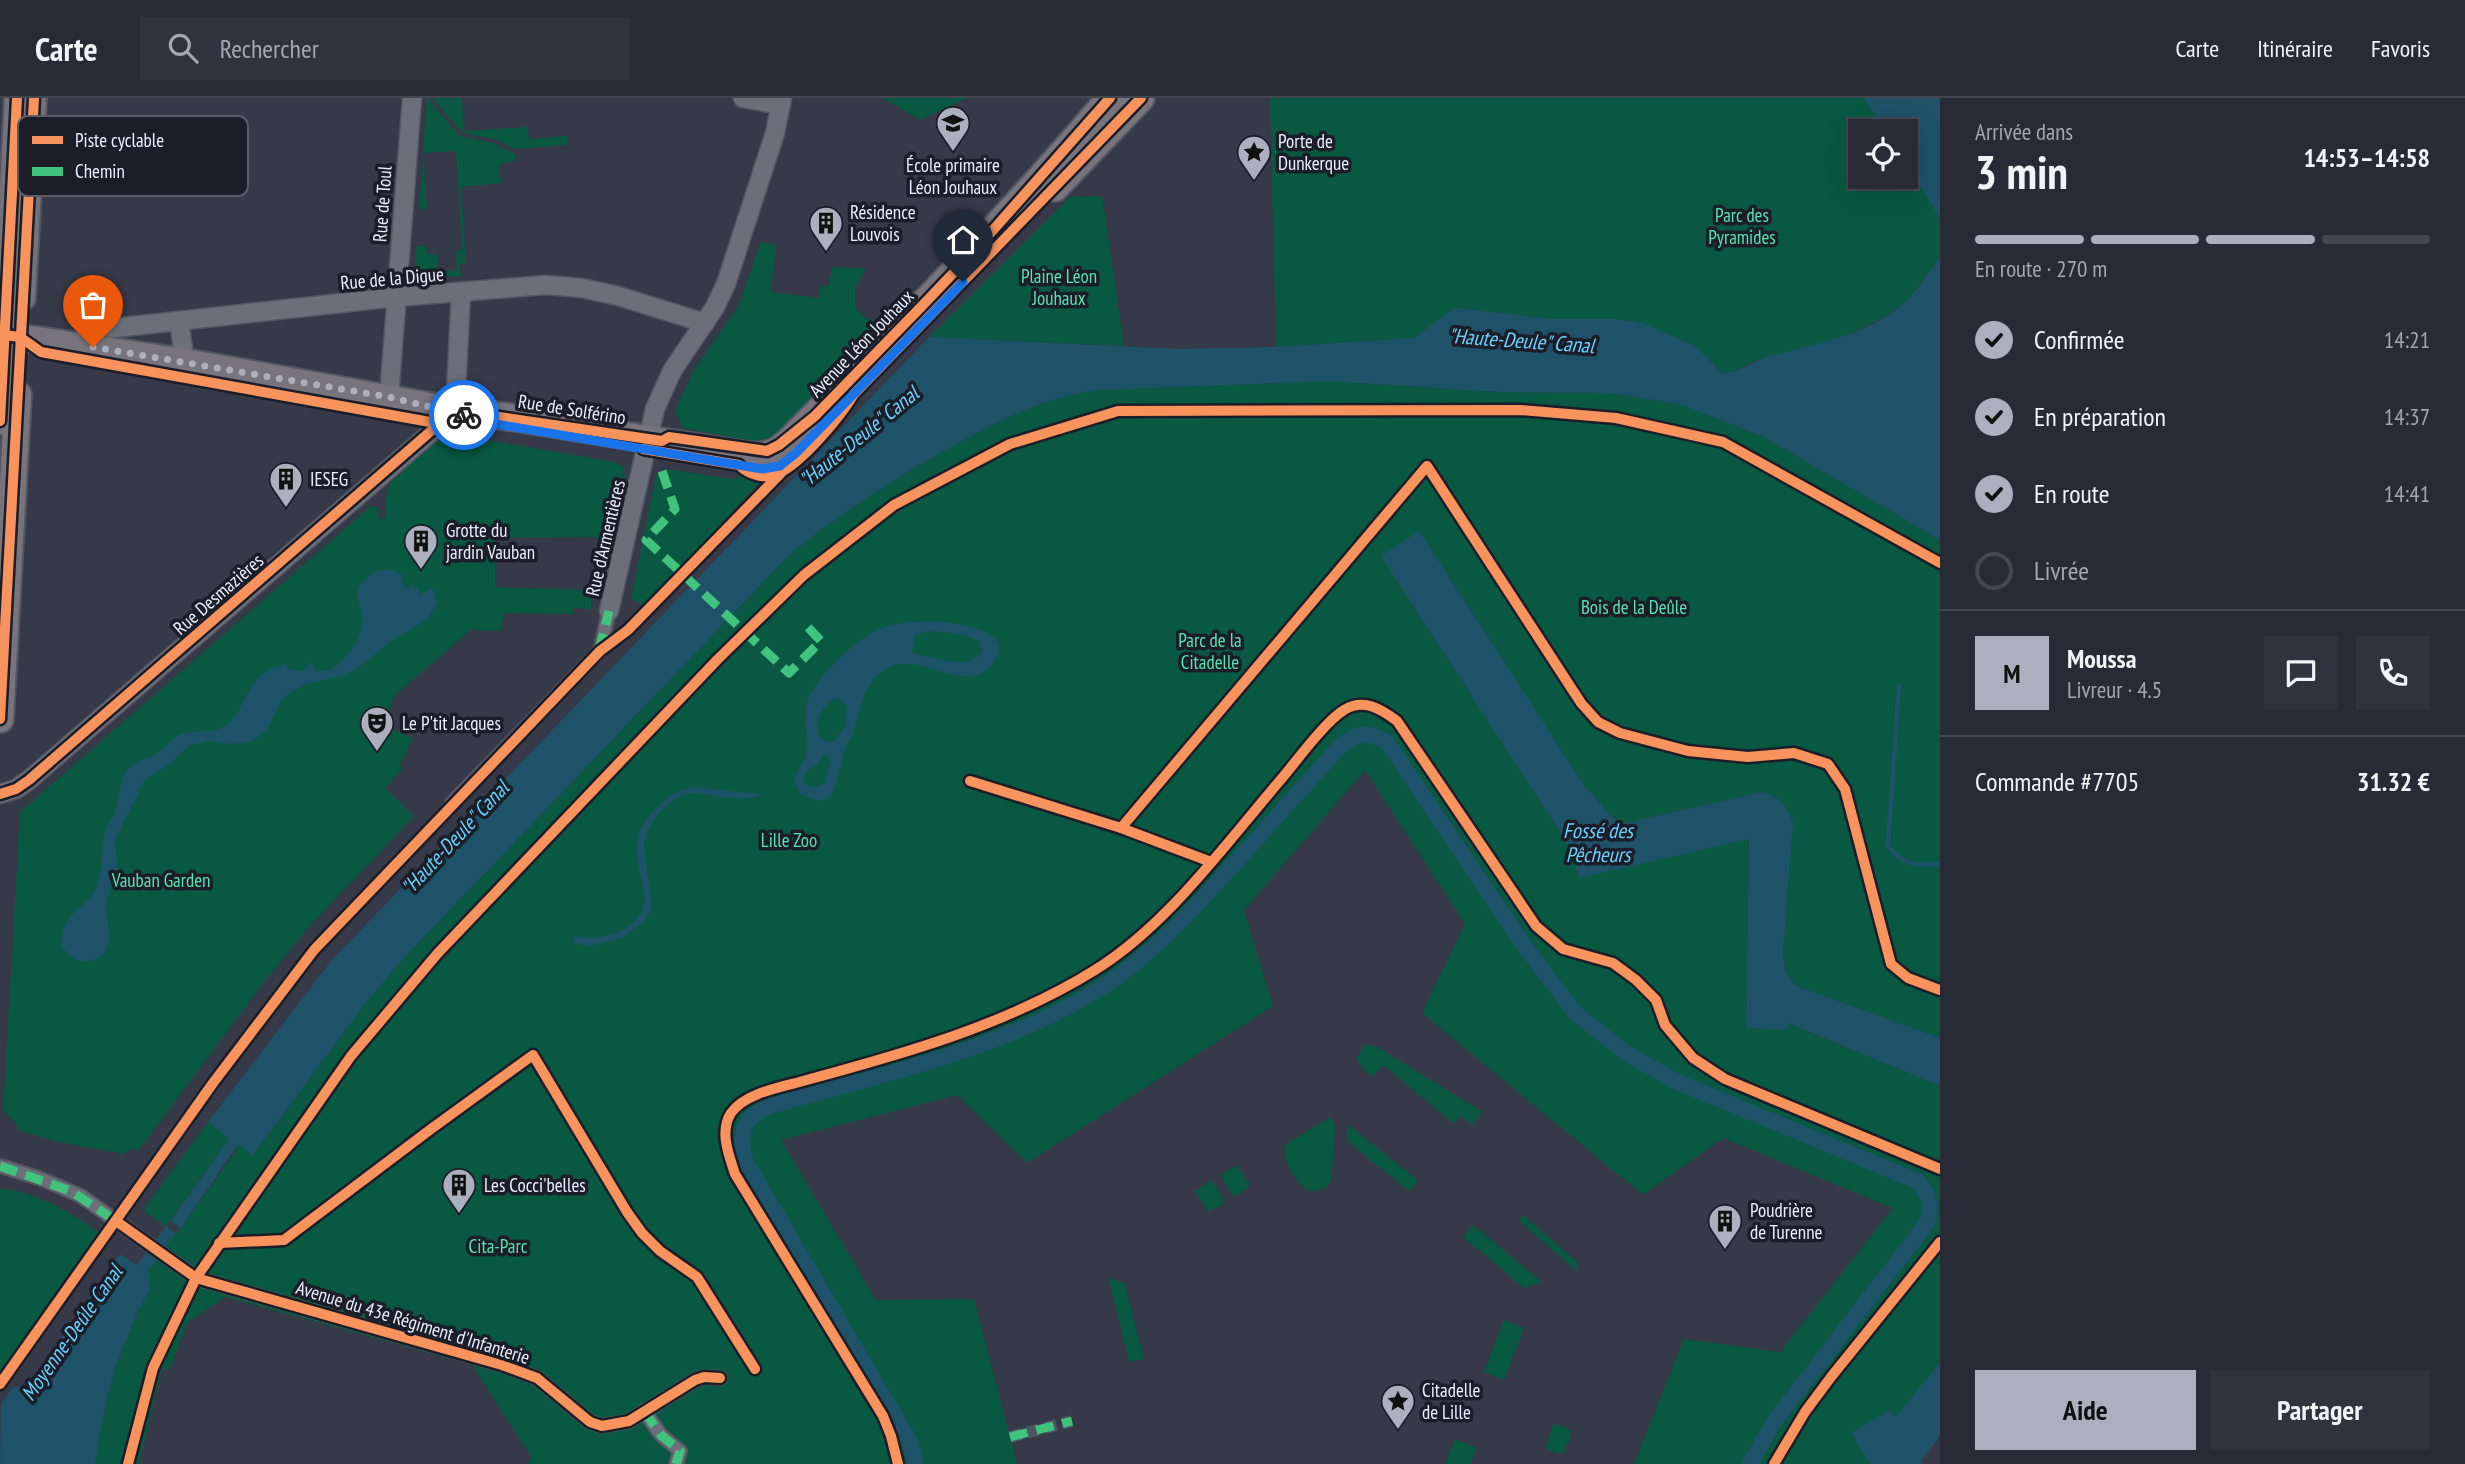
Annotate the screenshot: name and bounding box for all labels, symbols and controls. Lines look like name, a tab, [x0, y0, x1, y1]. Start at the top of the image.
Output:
search box	[140, 17, 630, 80]
text: Carte	[35, 27, 98, 70]
icon: search	[164, 29, 202, 67]
text: Rechercher	[220, 32, 319, 65]
text: Carte	[2175, 33, 2219, 64]
text: Itinéraire	[2257, 33, 2333, 64]
text: Favoris	[2371, 33, 2430, 64]
school or university icon: École primaire Léon Jouhaux	[934, 104, 972, 153]
legend	[18, 116, 248, 196]
text: Arrivée dans	[1975, 117, 2073, 146]
map controls	[1848, 119, 1918, 189]
button: locate	[1848, 119, 1918, 189]
text: Piste cyclable	[75, 128, 164, 152]
place label: Porte de Dunkerque	[1278, 129, 1349, 175]
place icon: Porte de Dunkerque	[1235, 133, 1273, 182]
text: 14:53–14:58	[2303, 141, 2430, 174]
text: 3 min	[1975, 142, 2068, 202]
place label: École primaire Léon Jouhaux	[906, 153, 1000, 199]
text: Chemin	[75, 159, 125, 183]
street label: Rue de Toul	[367, 165, 397, 243]
place label: Résidence Louvois	[850, 200, 916, 246]
park label: Parc des Pyramides	[1708, 203, 1776, 249]
building icon: Résidence Louvois	[807, 204, 845, 253]
pin	[933, 210, 993, 282]
icon: home	[944, 221, 982, 259]
text: En route · 270 m	[1975, 254, 2107, 283]
street label: Rue de la Digue	[339, 262, 445, 294]
park label: Plaine Léon Jouhaux	[1021, 264, 1097, 310]
pin	[63, 275, 123, 347]
street label: Avenue Léon Jouhaux	[804, 284, 919, 402]
icon: bag	[74, 286, 112, 324]
icon: check	[1975, 321, 2013, 359]
water label: "Haute-Deule" Canal	[1447, 322, 1597, 359]
text: Confirmée	[2034, 323, 2125, 356]
text: 14:21	[2384, 325, 2430, 354]
water label: "Haute-Deule" Canal	[793, 379, 926, 493]
courier	[429, 380, 499, 450]
street label: Rue de Solférino	[517, 389, 627, 429]
icon: bike	[445, 396, 483, 434]
icon: check	[1975, 398, 2013, 436]
text: En préparation	[2034, 400, 2166, 433]
text: 14:37	[2384, 402, 2430, 431]
building icon: IESEG	[267, 460, 305, 509]
place label: IESEG	[310, 467, 348, 491]
icon: check	[1975, 475, 2013, 513]
text: En route	[2034, 477, 2109, 510]
street label: Rue d'Armentières	[580, 478, 630, 598]
text: 14:41	[2384, 479, 2430, 508]
place label: Grotte du jardin Vauban	[446, 518, 535, 564]
building icon: Grotte du jardin Vauban	[402, 522, 440, 571]
street label: Rue Desmazières	[168, 548, 268, 640]
text: Livrée	[2034, 554, 2089, 587]
park label: Bois de la Deûle	[1581, 595, 1687, 619]
park label: Parc de la Citadelle	[1178, 628, 1242, 674]
button: chat	[2264, 636, 2338, 710]
button: phone	[2356, 636, 2430, 710]
text: Moussa	[2067, 642, 2136, 675]
text: M	[2003, 657, 2021, 690]
text: Livreur · 4.5	[2067, 675, 2162, 704]
theatre icon: Le P'tit Jacques	[358, 704, 396, 753]
place label: Le P'tit Jacques	[402, 711, 501, 735]
text: Commande #7705	[1975, 765, 2139, 798]
text: 31.32 €	[2357, 765, 2430, 798]
water label: "Haute-Deule" Canal	[395, 773, 516, 900]
water label: Fossé des Pêcheurs	[1563, 817, 1635, 868]
park label: Lille Zoo	[761, 828, 817, 852]
park label: Vauban Garden	[111, 868, 210, 892]
building icon: Les Cocci'belles	[440, 1166, 478, 1215]
place label: Les Cocci'belles	[484, 1173, 586, 1197]
place label: Poudrière de Turenne	[1750, 1198, 1822, 1244]
building icon: Poudrière de Turenne	[1706, 1202, 1744, 1251]
park label: Cita-Parc	[469, 1234, 528, 1258]
water label: Moyenne-Deûle Canal	[15, 1258, 129, 1406]
street label: Avenue du 43e Régiment d'Infanterie	[293, 1275, 533, 1369]
button: Aide	[1975, 1370, 2196, 1450]
button: Partager	[2210, 1370, 2430, 1450]
place label: Citadelle de Lille	[1422, 1378, 1481, 1424]
place icon: Citadelle de Lille	[1379, 1382, 1417, 1431]

